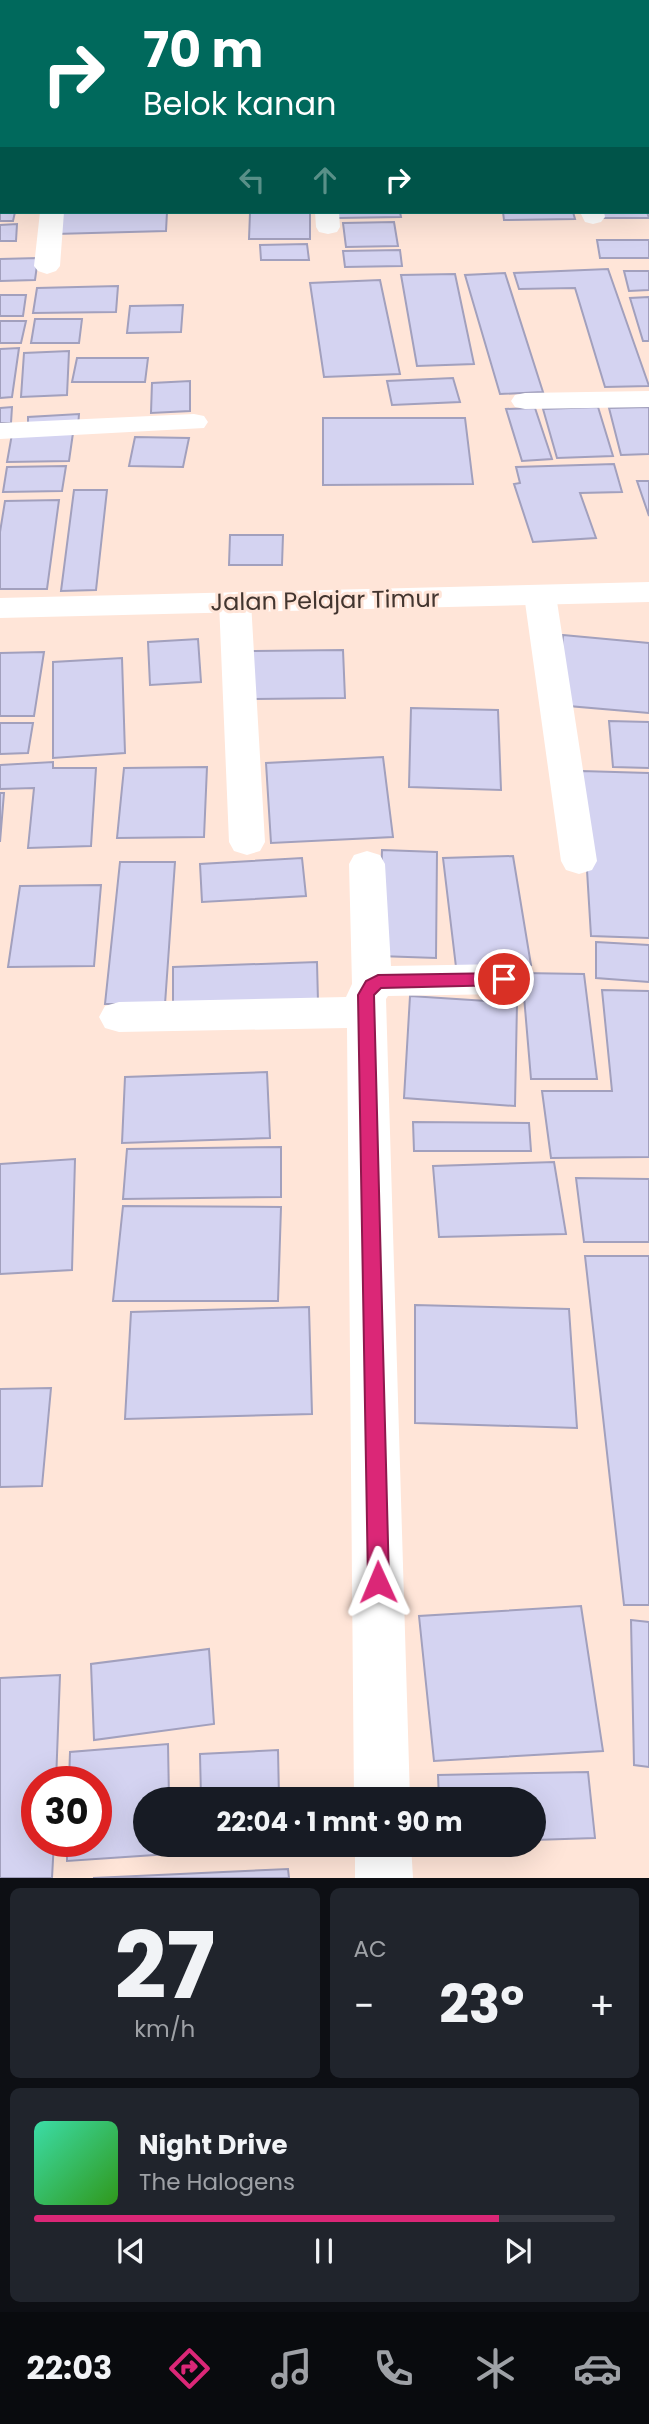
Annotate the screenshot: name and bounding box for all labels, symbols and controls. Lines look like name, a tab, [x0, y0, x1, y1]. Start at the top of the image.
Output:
text: 70 m	[143, 16, 263, 84]
icon: right	[28, 28, 119, 119]
text: Belok kanan	[143, 81, 337, 126]
icon: left	[233, 161, 271, 199]
icon: ahead	[306, 161, 344, 199]
icon: right	[379, 161, 417, 199]
street label: Jalan Pelajar Timur	[210, 582, 440, 618]
pin	[474, 949, 534, 1009]
icon: arrive	[485, 960, 523, 998]
position arrow	[341, 1545, 415, 1619]
speed limit sign: 30	[21, 1766, 112, 1857]
text: 22:04 · 1 mnt · 90 m	[216, 1804, 463, 1840]
text: 27	[114, 1902, 215, 2030]
text: AC	[354, 1933, 387, 1965]
text: 23°	[439, 1968, 524, 2041]
text: −	[354, 1979, 374, 2032]
text: +	[589, 1979, 615, 2032]
text: km/h	[134, 2013, 195, 2045]
text: Night Drive	[139, 2127, 287, 2163]
text: The Halogens	[139, 2166, 295, 2198]
icon: previous	[112, 2232, 150, 2270]
icon: pause	[305, 2232, 343, 2270]
icon: next	[499, 2232, 537, 2270]
icon: directions	[165, 2344, 214, 2393]
icon: music	[267, 2344, 316, 2393]
icon: phone	[369, 2344, 418, 2393]
icon: climate	[471, 2344, 520, 2393]
icon: car	[573, 2344, 622, 2393]
text: 22:03	[27, 2345, 112, 2390]

